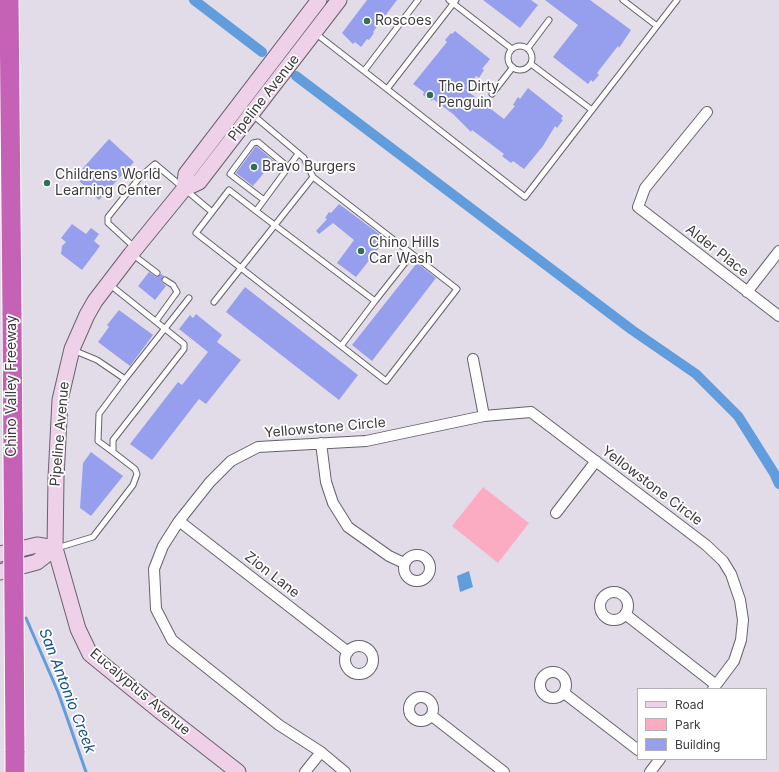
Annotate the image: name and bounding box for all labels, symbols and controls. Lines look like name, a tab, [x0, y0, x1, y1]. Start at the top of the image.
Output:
place label: Roscoes	[375, 13, 432, 29]
marker: Roscoes	[362, 16, 372, 26]
street label: Pipeline Avenue	[225, 51, 303, 145]
place label: The Dirty Penguin	[438, 79, 499, 112]
marker: The Dirty Penguin	[425, 90, 435, 100]
place label: Bravo Burgers	[262, 159, 356, 175]
marker: Bravo Burgers	[249, 162, 259, 172]
place label: Childrens World Learning Center	[55, 167, 162, 200]
marker: Childrens World Learning Center	[42, 178, 52, 188]
street label: Alder Place	[682, 221, 752, 281]
place label: Chino Hills Car Wash	[369, 235, 439, 268]
marker: Chino Hills Car Wash	[356, 246, 366, 256]
street label: Chino Valley Freeway	[4, 315, 20, 457]
street label: Pipeline Avenue	[47, 381, 73, 487]
street label: Yellowstone Circle	[264, 414, 386, 442]
street label: Yellowstone Circle	[598, 443, 706, 529]
street label: Zion Lane	[241, 548, 303, 602]
water label: San Antonio Creek	[35, 626, 99, 756]
street label: Eucalyptus Avenue	[86, 645, 194, 739]
legend	[637, 688, 767, 760]
text: Road	[675, 697, 704, 712]
text: Park	[675, 717, 701, 732]
text: Building	[675, 737, 720, 752]

